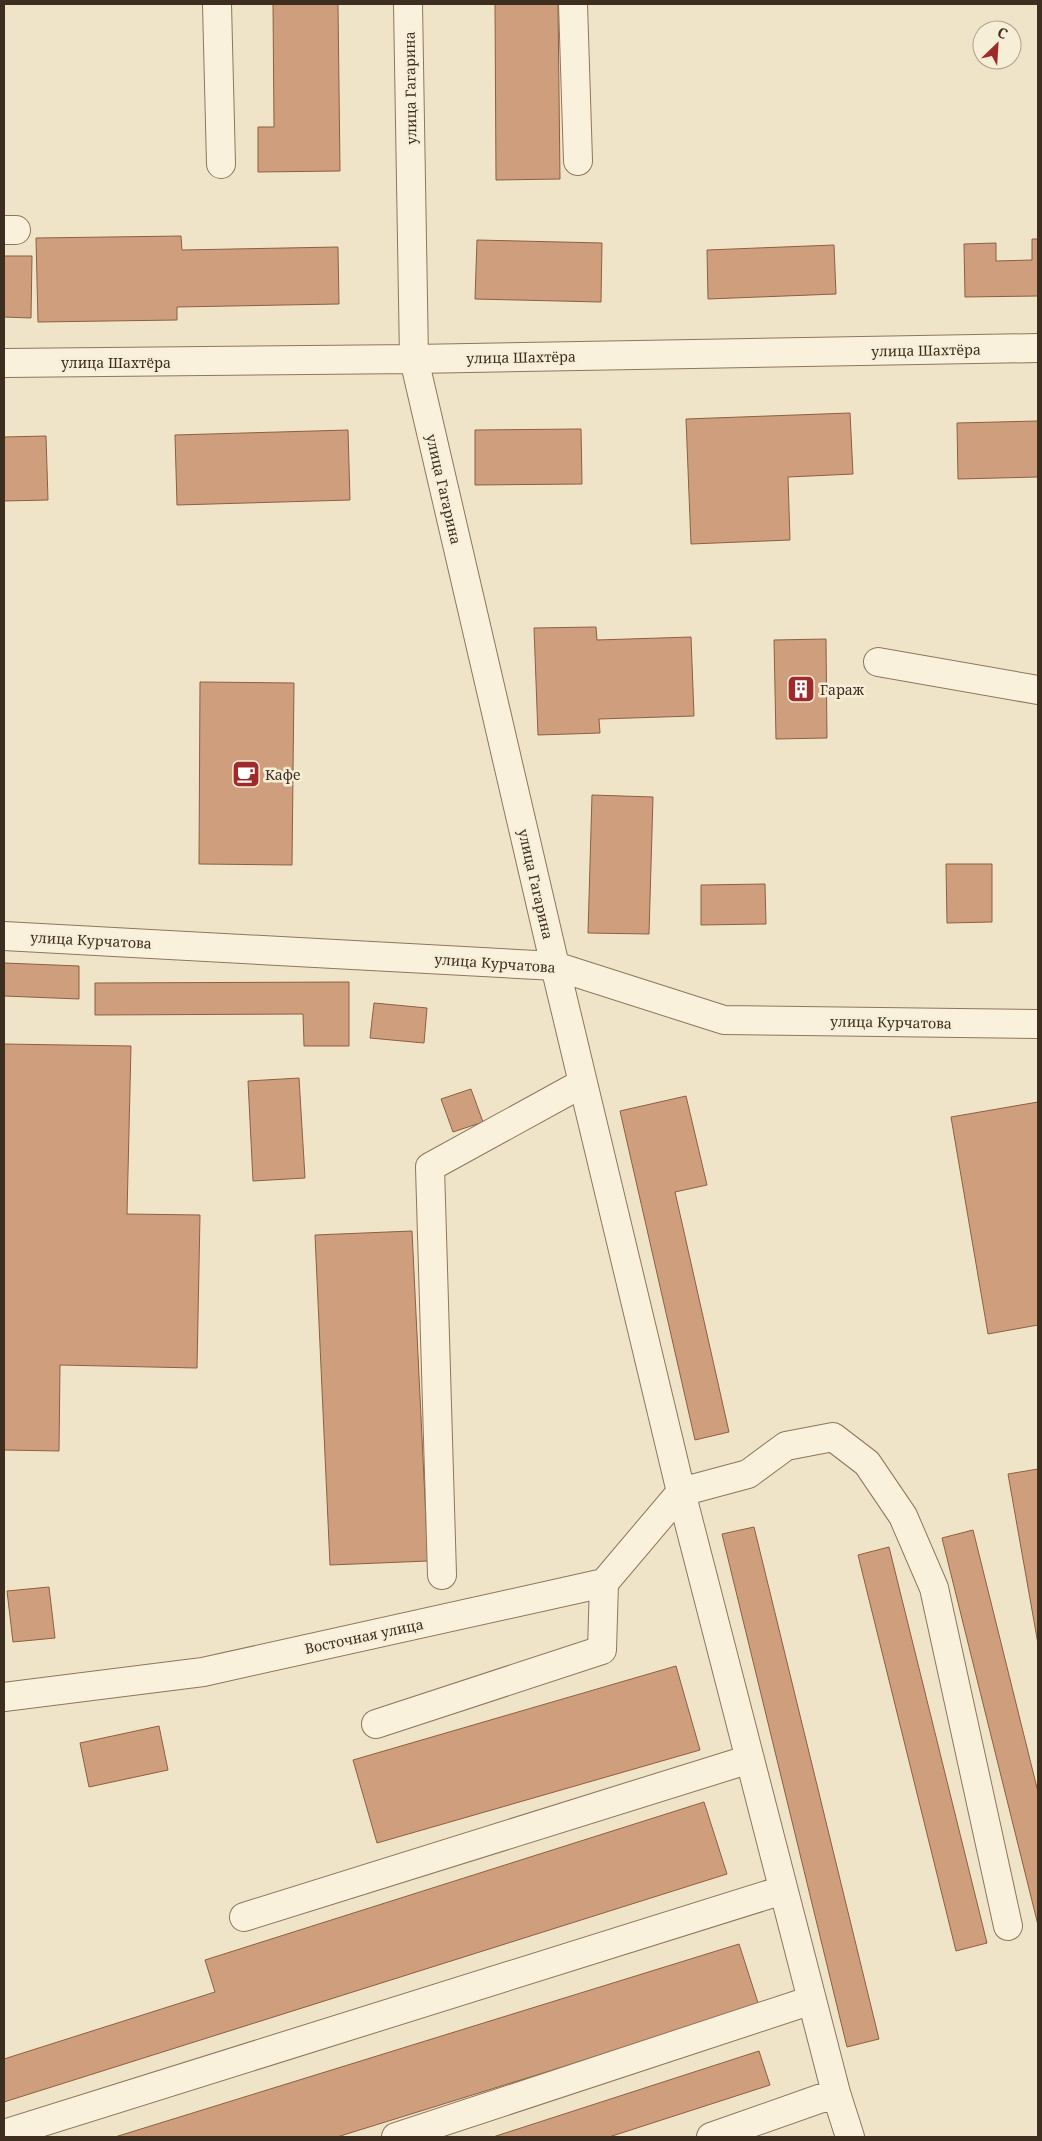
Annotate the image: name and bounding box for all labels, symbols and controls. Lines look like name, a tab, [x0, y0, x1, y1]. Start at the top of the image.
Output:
north arrow	[972, 20, 1022, 70]
text: С	[995, 22, 1011, 43]
street label: улица Гагарина	[400, 31, 420, 145]
street label: улица Шахтёра	[871, 340, 981, 360]
street label: улица Шахтёра	[466, 347, 576, 367]
street label: улица Шахтёра	[61, 353, 171, 372]
street label: улица Гагарина	[422, 432, 466, 546]
building icon: Гараж	[786, 674, 816, 704]
place label: Гараж	[820, 680, 865, 699]
cafe icon: Кафе	[231, 759, 261, 789]
place label: Кафе	[265, 765, 300, 784]
street label: улица Гагарина	[514, 827, 558, 941]
street label: улица Курчатова	[30, 927, 152, 953]
street label: улица Курчатова	[434, 949, 556, 977]
street label: улица Курчатова	[830, 1011, 952, 1033]
street label: Восточная улица	[303, 1614, 425, 1658]

